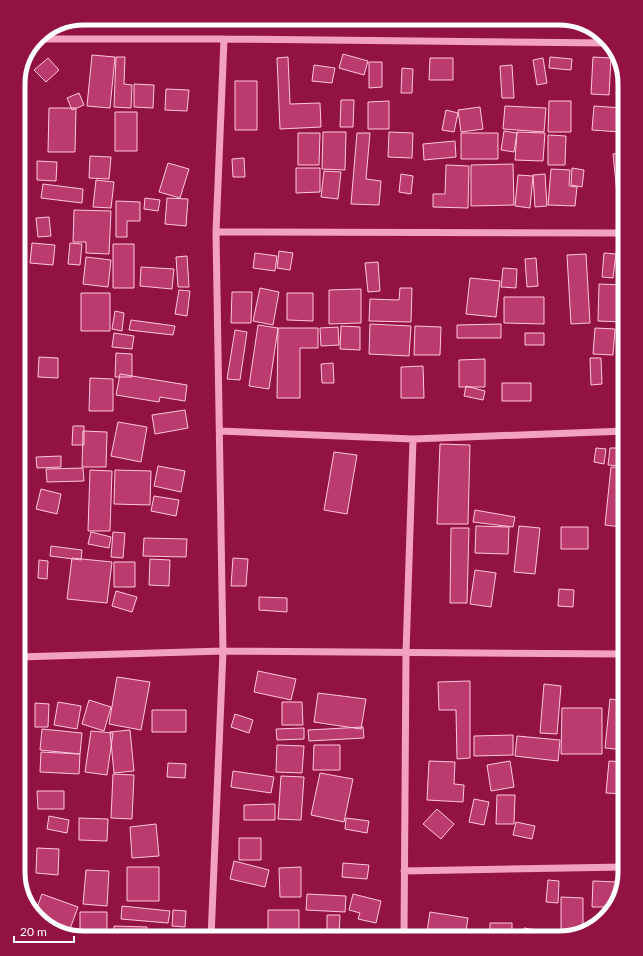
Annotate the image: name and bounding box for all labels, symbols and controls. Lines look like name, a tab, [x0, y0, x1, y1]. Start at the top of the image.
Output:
scale bar	[14, 918, 74, 944]
text: 20 m	[20, 924, 47, 939]

